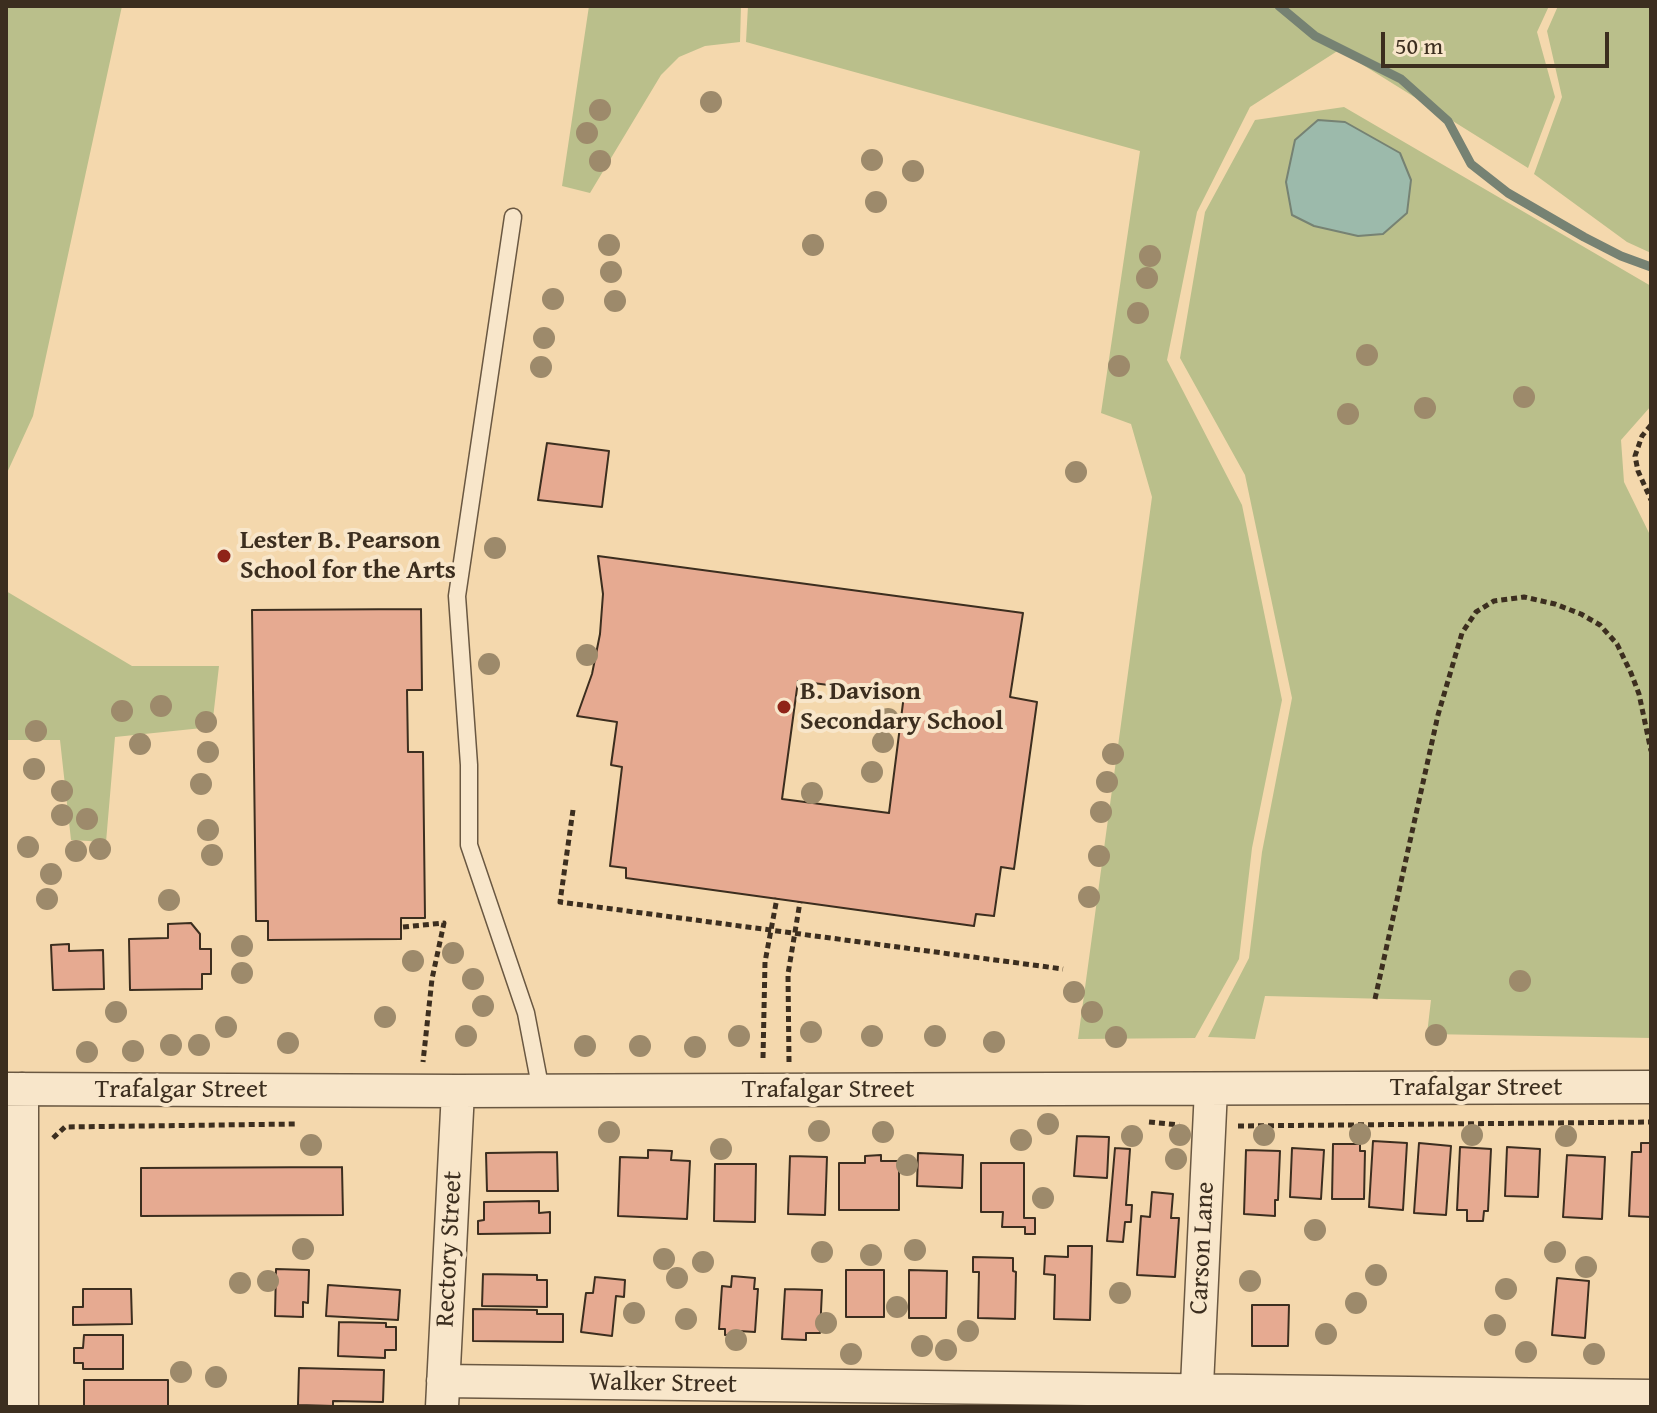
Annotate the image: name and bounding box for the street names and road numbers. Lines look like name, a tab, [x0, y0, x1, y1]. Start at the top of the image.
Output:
street label: Trafalgar Street	[1390, 1072, 1562, 1104]
street label: Trafalgar Street	[95, 1074, 267, 1106]
street label: Trafalgar Street	[742, 1074, 914, 1106]
street label: Rectory Street	[430, 1170, 470, 1328]
street label: Carson Lane	[1184, 1181, 1222, 1315]
street label: Walker Street	[589, 1367, 737, 1401]

